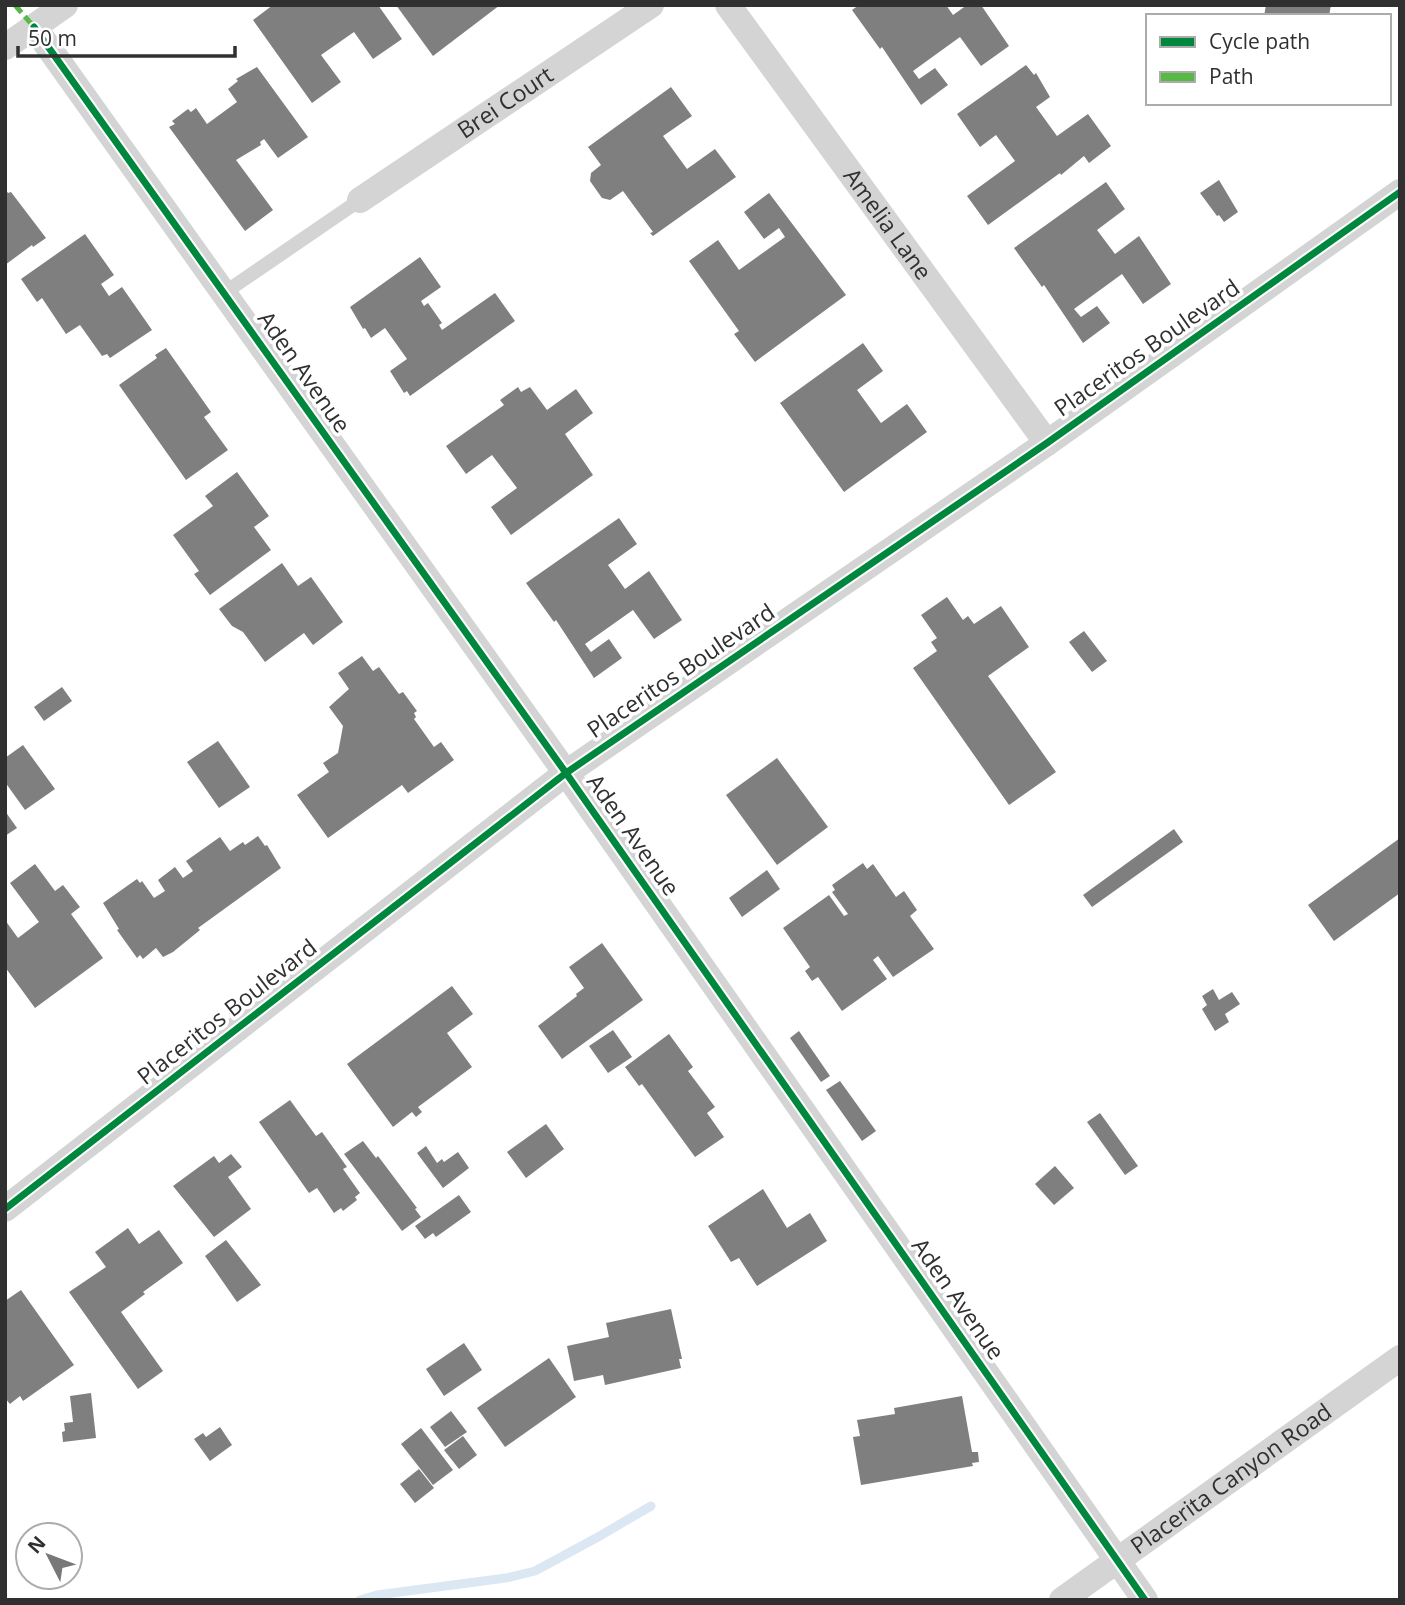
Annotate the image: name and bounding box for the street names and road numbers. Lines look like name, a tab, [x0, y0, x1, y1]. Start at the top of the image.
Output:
street label: Brei Court	[451, 58, 559, 145]
street label: Amelia Lane	[837, 161, 940, 286]
street label: Placeritos Boulevard	[1047, 271, 1246, 423]
street label: Aden Avenue	[251, 304, 359, 439]
street label: Placeritos Boulevard	[580, 595, 780, 745]
street label: Aden Avenue	[580, 767, 688, 902]
street label: Placeritos Boulevard	[130, 931, 323, 1091]
street label: Aden Avenue	[905, 1231, 1013, 1366]
street label: Placerita Canyon Road	[1124, 1395, 1338, 1561]

